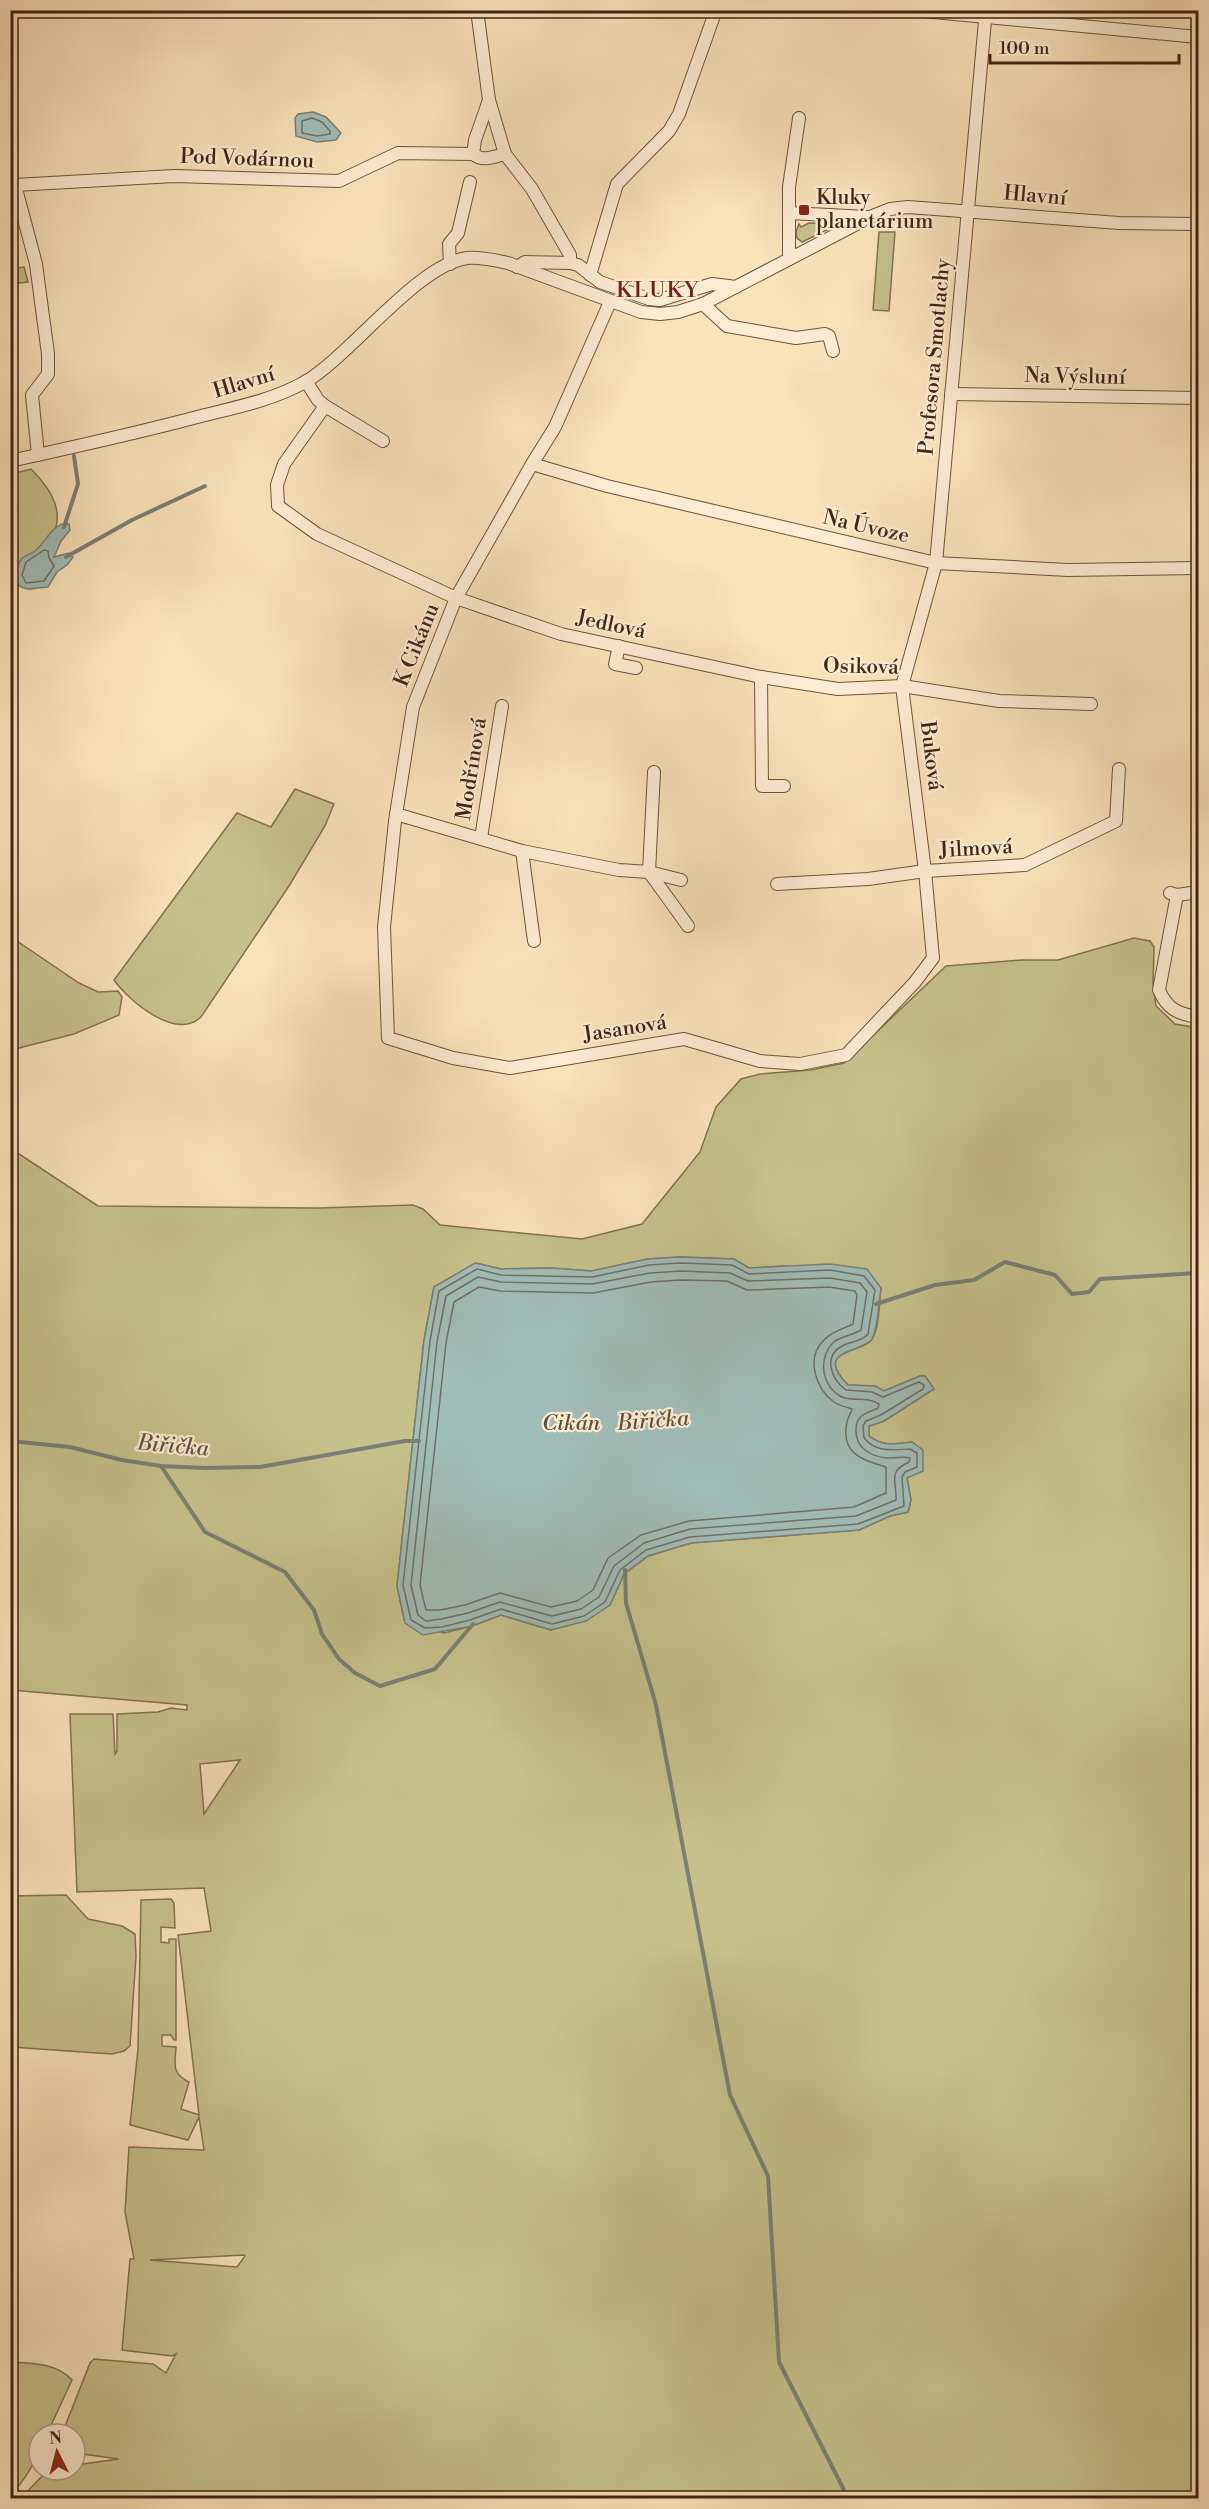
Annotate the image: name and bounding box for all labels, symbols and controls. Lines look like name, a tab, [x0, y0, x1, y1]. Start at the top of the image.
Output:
scale bar	[990, 27, 1179, 65]
text: 100 m	[999, 37, 1050, 60]
street label: Pod Vodárnou	[179, 144, 315, 174]
street label: Hlavní	[1002, 180, 1069, 212]
place label: Kluky planetárium	[816, 185, 933, 235]
marker: Kluky planetárium	[797, 203, 811, 217]
street label: Profesora Smotlachy	[913, 257, 957, 456]
district label: KLUKY	[616, 277, 700, 304]
street label: Hlavní	[210, 361, 279, 405]
street label: Na Výsluní	[1024, 363, 1127, 391]
street label: Na Úvoze	[820, 502, 913, 550]
street label: K Cikánu	[389, 599, 445, 691]
street label: Jedlová	[573, 605, 648, 645]
street label: Osiková	[823, 653, 899, 681]
street label: Modřínová	[451, 715, 493, 822]
street label: Buková	[914, 719, 948, 793]
street label: Jilmová	[938, 834, 1014, 864]
street label: Jasanová	[580, 1010, 669, 1049]
water label: Biřička	[615, 1405, 691, 1437]
water label: Cikán	[542, 1410, 601, 1437]
water label: Biřička	[135, 1429, 211, 1463]
north arrow	[27, 2422, 87, 2482]
text: N	[48, 2427, 63, 2449]

